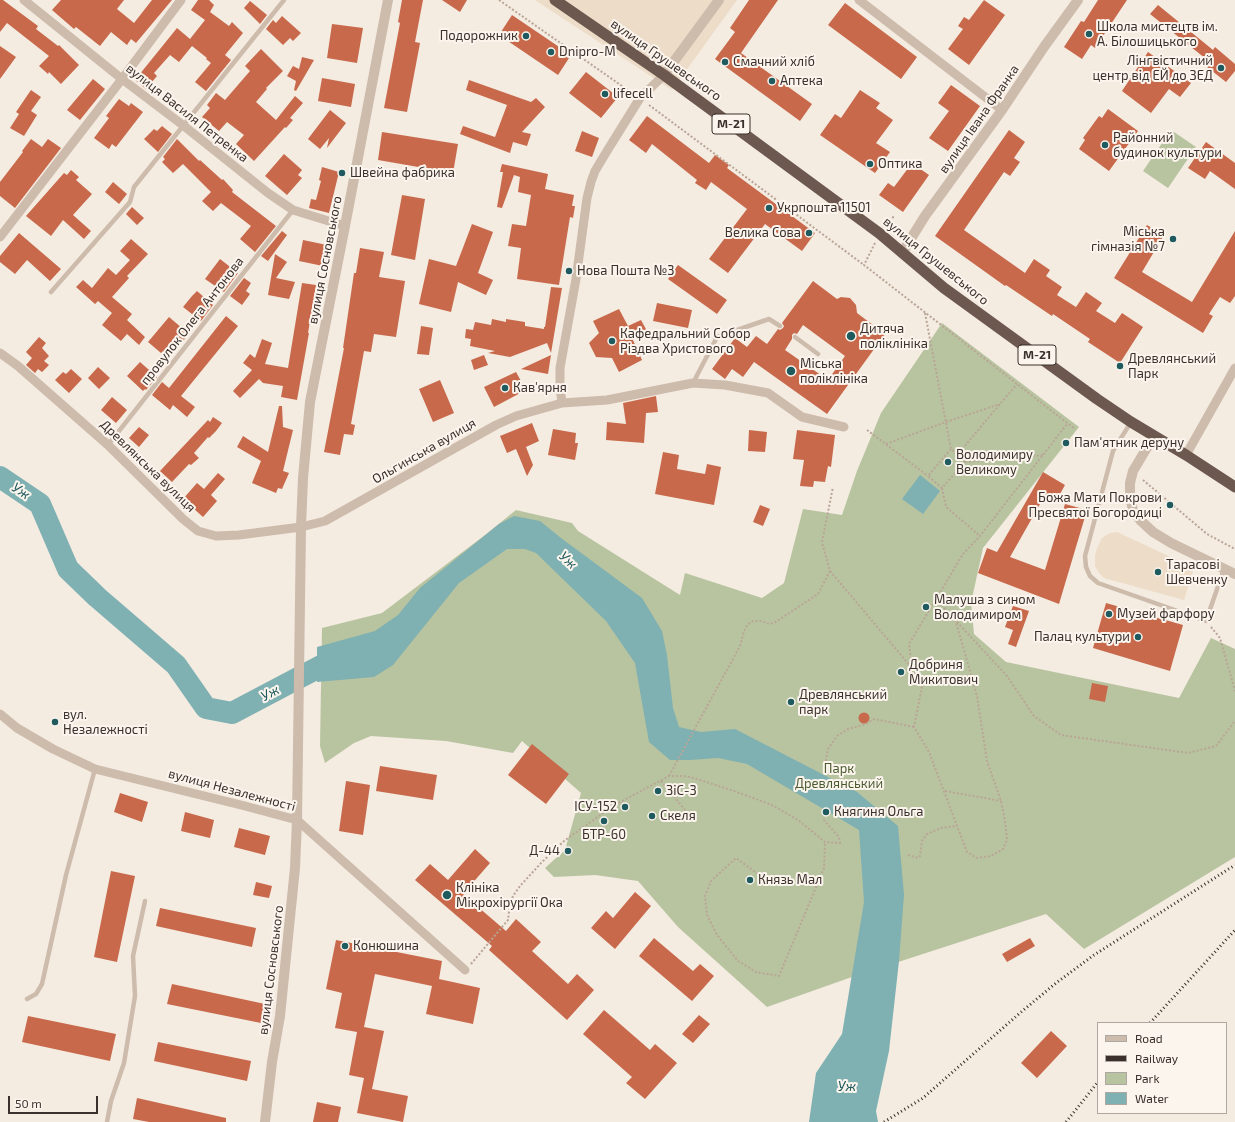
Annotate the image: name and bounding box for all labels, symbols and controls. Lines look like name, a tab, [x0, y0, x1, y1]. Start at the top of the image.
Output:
street label: вулиця Грушевського	[608, 16, 724, 104]
place label: Школа мистецтв ім. А. Білошицького	[1097, 19, 1218, 50]
place label: Подорожник	[440, 28, 518, 44]
marker: Школа мистецтв ім. А. Білошицького	[1084, 29, 1094, 39]
marker: Подорожник	[521, 31, 531, 41]
place label: Dnipro-M	[559, 44, 616, 60]
marker: Dnipro-M	[546, 47, 556, 57]
place label: Лінгвістичний центр від ЕЙ до ЗЕД	[1092, 53, 1213, 84]
place label: Смачний хліб	[733, 54, 815, 70]
marker: Смачний хліб	[720, 57, 730, 67]
street label: вулиця Василя Петренка	[123, 60, 251, 166]
street label: вулиця Івана Франка	[936, 62, 1022, 176]
marker: Лінгвістичний центр від ЕЙ до ЗЕД	[1216, 63, 1226, 73]
place label: Аптека	[780, 73, 823, 89]
marker: Аптека	[767, 76, 777, 86]
place label: lifecell	[613, 86, 653, 102]
marker: lifecell	[600, 89, 610, 99]
road number: М-21	[712, 114, 750, 134]
place label: Районний будинок культури	[1113, 130, 1222, 161]
marker: Районний будинок культури	[1100, 140, 1110, 150]
place label: Оптика	[878, 156, 922, 172]
marker: Оптика	[865, 159, 875, 169]
place label: Швейна фабрика	[350, 165, 455, 181]
marker: Швейна фабрика	[337, 168, 347, 178]
street label: вулиця Сосновського	[305, 195, 345, 325]
place label: Укрпошта 11501	[777, 200, 871, 216]
marker: Укрпошта 11501	[764, 203, 774, 213]
street label: вулиця Грушевського	[880, 214, 992, 308]
place label: Міська гімназія №7	[1091, 224, 1165, 255]
place label: Велика Сова	[725, 225, 801, 241]
marker: Велика Сова	[804, 228, 814, 238]
marker: Міська гімназія №7	[1168, 234, 1178, 244]
street label: провулок Олега Антонова	[137, 254, 247, 388]
place label: Нова Пошта №3	[577, 263, 675, 279]
marker: Нова Пошта №3	[564, 266, 574, 276]
place label: Дитяча поліклініка	[860, 321, 928, 352]
place label: Кафедральний Собор Різдва Христового	[620, 326, 751, 357]
marker: Дитяча поліклініка	[845, 330, 857, 342]
marker: Кафедральний Собор Різдва Христового	[607, 336, 617, 346]
road number: М-21	[1018, 345, 1056, 365]
place label: Древлянський Парк	[1128, 351, 1216, 382]
place label: Міська поліклініка	[800, 356, 868, 387]
marker: Древлянський Парк	[1115, 361, 1125, 371]
marker: Міська поліклініка	[785, 365, 797, 377]
place label: Кав'ярня	[513, 380, 567, 396]
marker: Кав'ярня	[500, 383, 510, 393]
street label: Ольгинська вулиця	[369, 415, 479, 487]
street label: Древлянська вулиця	[97, 417, 199, 515]
place label: Пам'ятник деруну	[1074, 435, 1184, 451]
marker: Пам'ятник деруну	[1061, 438, 1071, 448]
place label: Володимиру Великому	[956, 447, 1033, 478]
marker: Володимиру Великому	[943, 457, 953, 467]
water label: Уж	[9, 479, 33, 503]
place label: Божа Мати Покрови Пресвятої Богородиці	[1029, 490, 1162, 521]
marker: Божа Мати Покрови Пресвятої Богородиці	[1165, 500, 1175, 510]
water label: Уж	[556, 548, 580, 572]
place label: Тарасові Шевченку	[1166, 557, 1228, 588]
marker: Тарасові Шевченку	[1153, 567, 1163, 577]
place label: Малуша з сином Володимиром	[934, 592, 1035, 623]
marker: Малуша з сином Володимиром	[921, 602, 931, 612]
place label: Музей фарфору	[1117, 606, 1215, 622]
marker: Музей фарфору	[1104, 609, 1114, 619]
place label: Палац культури	[1034, 629, 1130, 645]
marker: Палац культури	[1133, 632, 1143, 642]
place label: Добриня Микитович	[909, 657, 978, 688]
marker: Добриня Микитович	[896, 667, 906, 677]
water label: Уж	[258, 681, 282, 705]
place label: Древлянський парк	[799, 687, 887, 718]
marker: Древлянський парк	[786, 697, 796, 707]
place label: вул. Незалежності	[63, 707, 148, 738]
marker: вул. Незалежності	[50, 717, 60, 727]
park label: Парк Древлянський	[795, 761, 883, 792]
street label: вулиця Незалежності	[167, 766, 297, 814]
place label: ЗіС-3	[666, 783, 697, 799]
marker: ЗіС-3	[653, 786, 663, 796]
place label: ІСУ-152	[574, 799, 617, 815]
marker: ІСУ-152	[620, 802, 630, 812]
place label: Княгиня Ольга	[834, 804, 923, 820]
marker: Княгиня Ольга	[821, 807, 831, 817]
place label: Скеля	[660, 808, 696, 824]
marker: Скеля	[647, 811, 657, 821]
marker: БТР-60	[599, 816, 609, 826]
place label: БТР-60	[582, 827, 626, 843]
place label: Д-44	[529, 843, 560, 859]
marker: Д-44	[563, 846, 573, 856]
place label: Князь Мал	[758, 872, 822, 888]
marker: Князь Мал	[745, 875, 755, 885]
place label: Клініка Мікрохірургії Ока	[456, 880, 563, 911]
marker: Клініка Мікрохірургії Ока	[441, 889, 453, 901]
street label: вулиця Сосновського	[255, 904, 287, 1036]
place label: Конюшина	[353, 938, 419, 954]
marker: Конюшина	[340, 941, 350, 951]
legend	[1097, 1022, 1227, 1114]
text: Road	[1135, 1031, 1163, 1045]
text: Railway	[1135, 1051, 1178, 1065]
text: Park	[1135, 1071, 1160, 1085]
water label: Уж	[838, 1078, 856, 1094]
scale bar	[10, 1088, 100, 1114]
text: Water	[1135, 1091, 1169, 1105]
text: 50 m	[15, 1096, 42, 1110]

